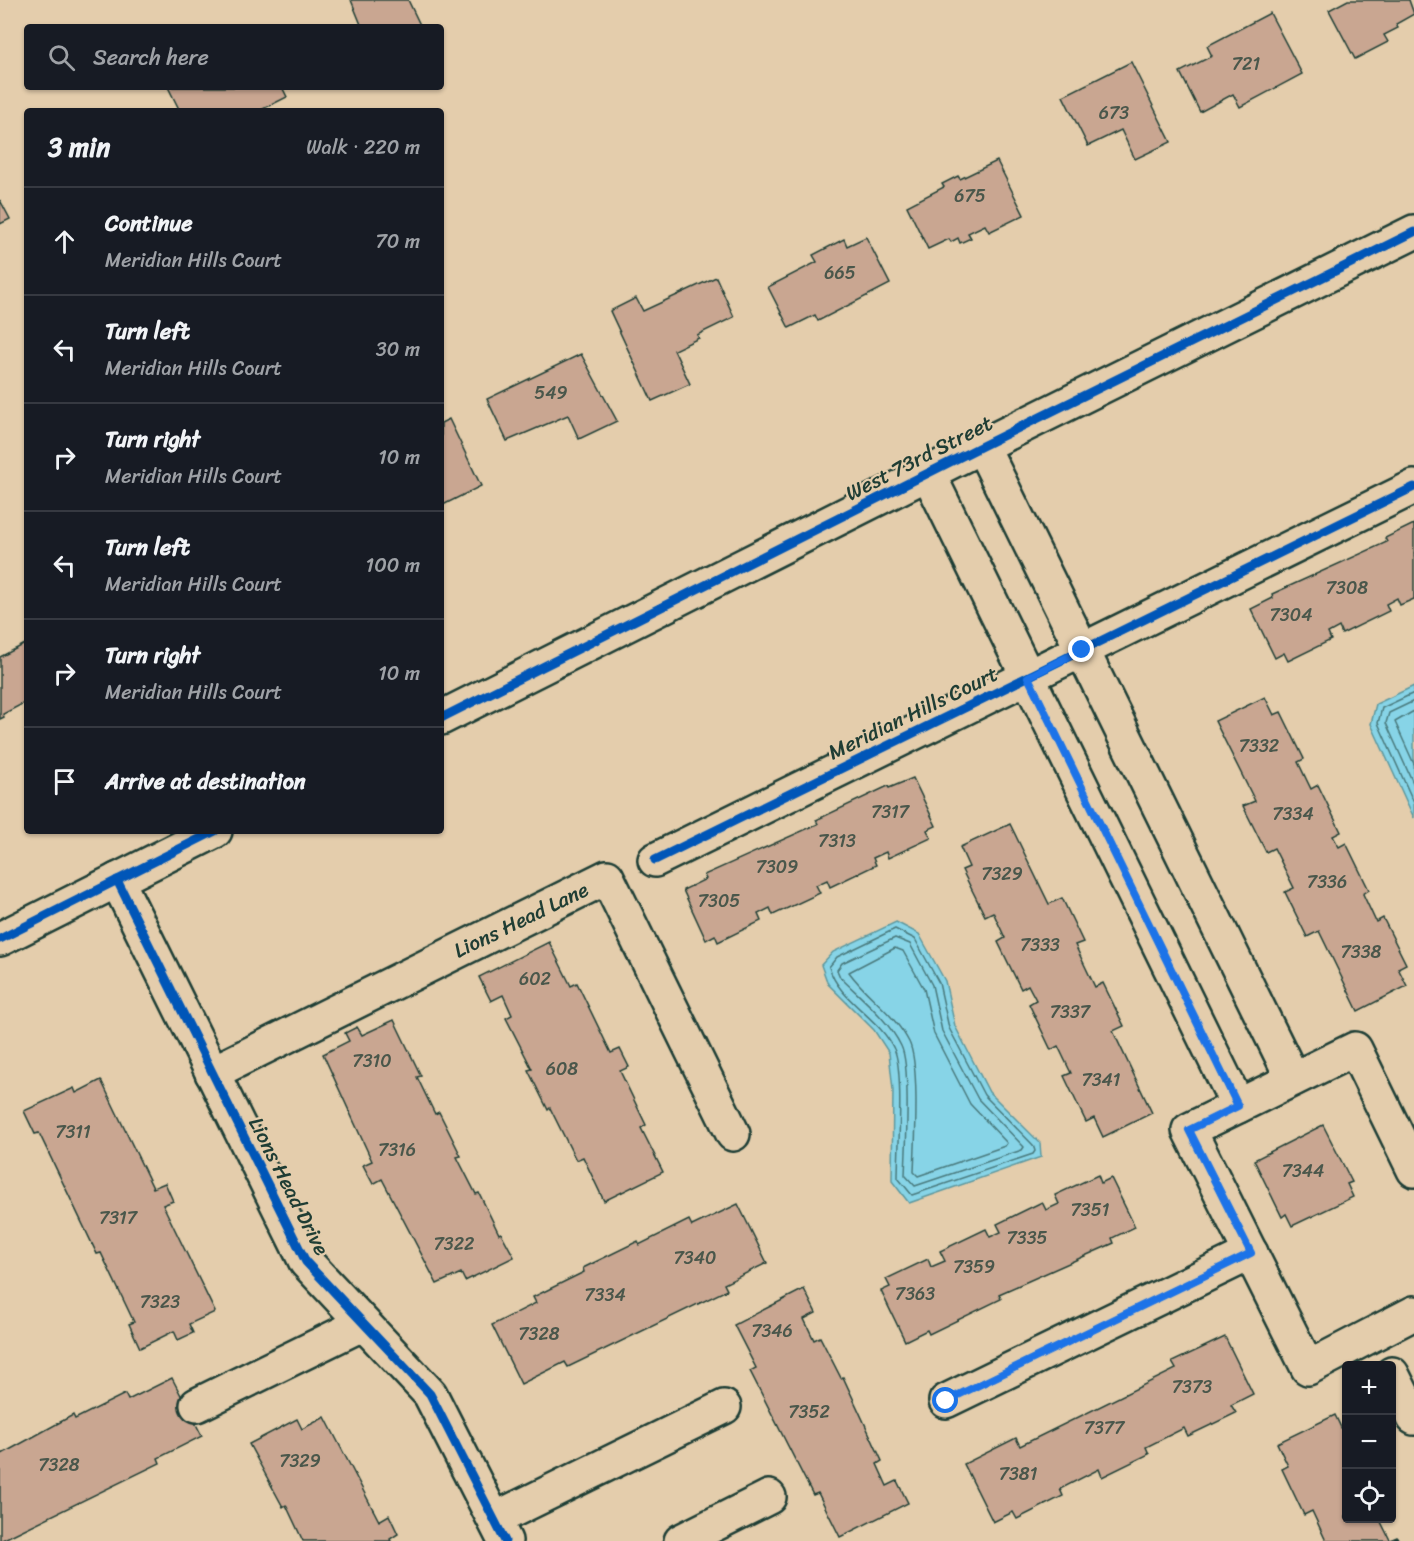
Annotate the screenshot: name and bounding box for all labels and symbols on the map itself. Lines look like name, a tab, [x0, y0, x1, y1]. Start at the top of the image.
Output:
house number: 721	[1232, 48, 1260, 80]
house number: 673	[1099, 97, 1129, 129]
house number: 675	[954, 180, 986, 212]
house number: 665	[824, 257, 856, 289]
house number: 549	[534, 377, 568, 409]
street label: West 73rd Street	[838, 404, 1000, 512]
house number: 7308	[1326, 572, 1368, 604]
house number: 7304	[1270, 599, 1312, 631]
route end	[1068, 636, 1094, 662]
street label: Meridian Hills Court	[821, 655, 1005, 771]
house number: 7332	[1239, 730, 1279, 762]
house number: 7317	[871, 796, 911, 828]
house number: 7334	[1272, 798, 1314, 830]
house number: 7313	[818, 825, 856, 857]
house number: 7309	[756, 851, 798, 883]
house number: 7329	[981, 858, 1023, 890]
house number: 7336	[1307, 866, 1347, 898]
street label: Lions Head Lane	[447, 871, 595, 969]
house number: 7305	[698, 885, 740, 917]
house number: 7333	[1020, 929, 1060, 961]
house number: 7338	[1341, 936, 1382, 968]
house number: 602	[519, 963, 551, 995]
house number: 7337	[1050, 996, 1092, 1028]
house number: 7310	[352, 1045, 392, 1077]
house number: 608	[546, 1053, 578, 1085]
house number: 7341	[1081, 1064, 1121, 1096]
street label: Lions Head Drive	[238, 1110, 340, 1262]
house number: 7311	[55, 1116, 91, 1148]
house number: 7316	[378, 1134, 416, 1166]
house number: 7344	[1282, 1155, 1324, 1187]
house number: 7351	[1071, 1194, 1110, 1226]
house number: 7317	[99, 1202, 139, 1234]
house number: 7335	[1006, 1222, 1048, 1254]
house number: 7322	[434, 1228, 474, 1260]
house number: 7340	[674, 1242, 716, 1274]
house number: 7359	[953, 1251, 995, 1283]
house number: 7363	[895, 1278, 935, 1310]
house number: 7334	[584, 1279, 626, 1311]
house number: 7323	[140, 1286, 180, 1318]
house number: 7346	[751, 1315, 793, 1347]
house number: 7328	[518, 1318, 560, 1350]
house number: 7373	[1172, 1371, 1212, 1403]
route start	[932, 1387, 958, 1413]
house number: 7352	[788, 1396, 830, 1428]
house number: 7377	[1084, 1412, 1126, 1444]
house number: 7329	[279, 1445, 321, 1477]
house number: 7328	[38, 1449, 80, 1481]
house number: 7381	[999, 1458, 1038, 1490]

